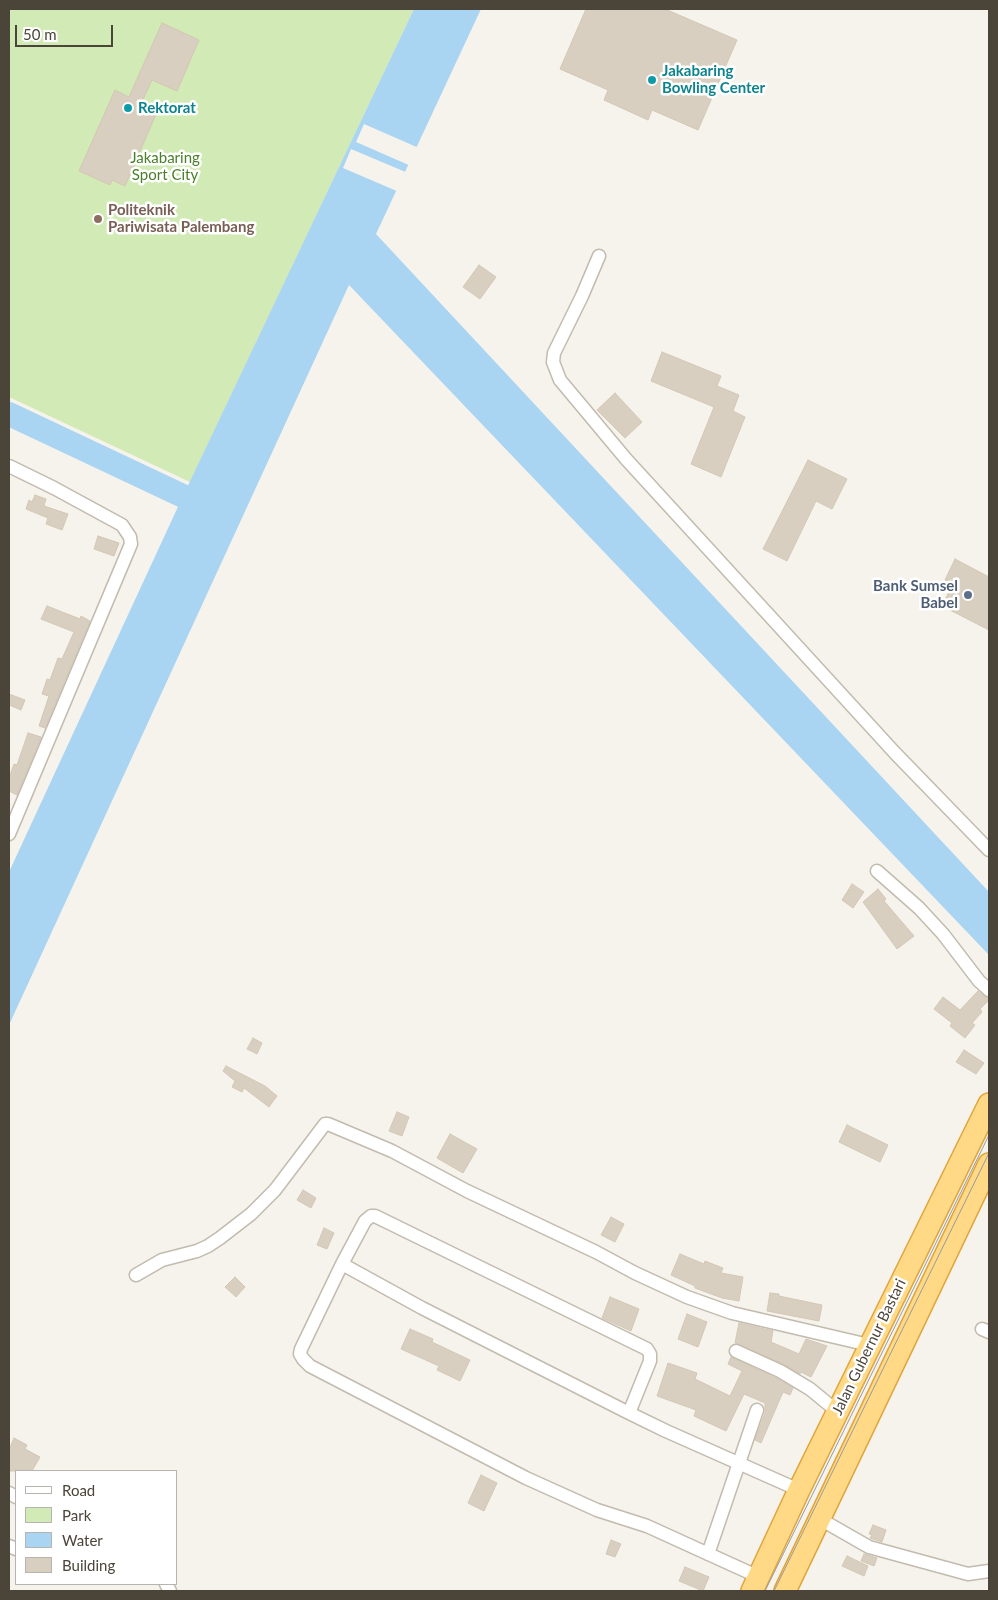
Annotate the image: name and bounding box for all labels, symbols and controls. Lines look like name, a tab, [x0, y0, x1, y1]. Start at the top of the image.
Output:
scale bar	[18, 15, 115, 47]
text: 50 m	[23, 25, 57, 43]
place label: Jakabaring Bowling Center	[662, 62, 765, 97]
marker: Jakabaring Bowling Center	[646, 74, 658, 86]
place label: Rektorat	[138, 99, 196, 117]
marker: Rektorat	[122, 102, 134, 114]
park label: Jakabaring Sport City	[130, 149, 200, 184]
place label: Politeknik Pariwisata Palembang	[108, 201, 254, 236]
marker: Politeknik Pariwisata Palembang	[92, 213, 104, 225]
place label: Bank Sumsel Babel	[873, 577, 958, 612]
marker: Bank Sumsel Babel	[962, 589, 974, 601]
street label: Jalan Gubernur Bastari	[828, 1276, 910, 1418]
legend	[15, 1470, 178, 1585]
text: Road	[62, 1481, 95, 1499]
text: Park	[62, 1506, 91, 1524]
text: Water	[62, 1531, 103, 1549]
text: Building	[62, 1556, 115, 1574]

